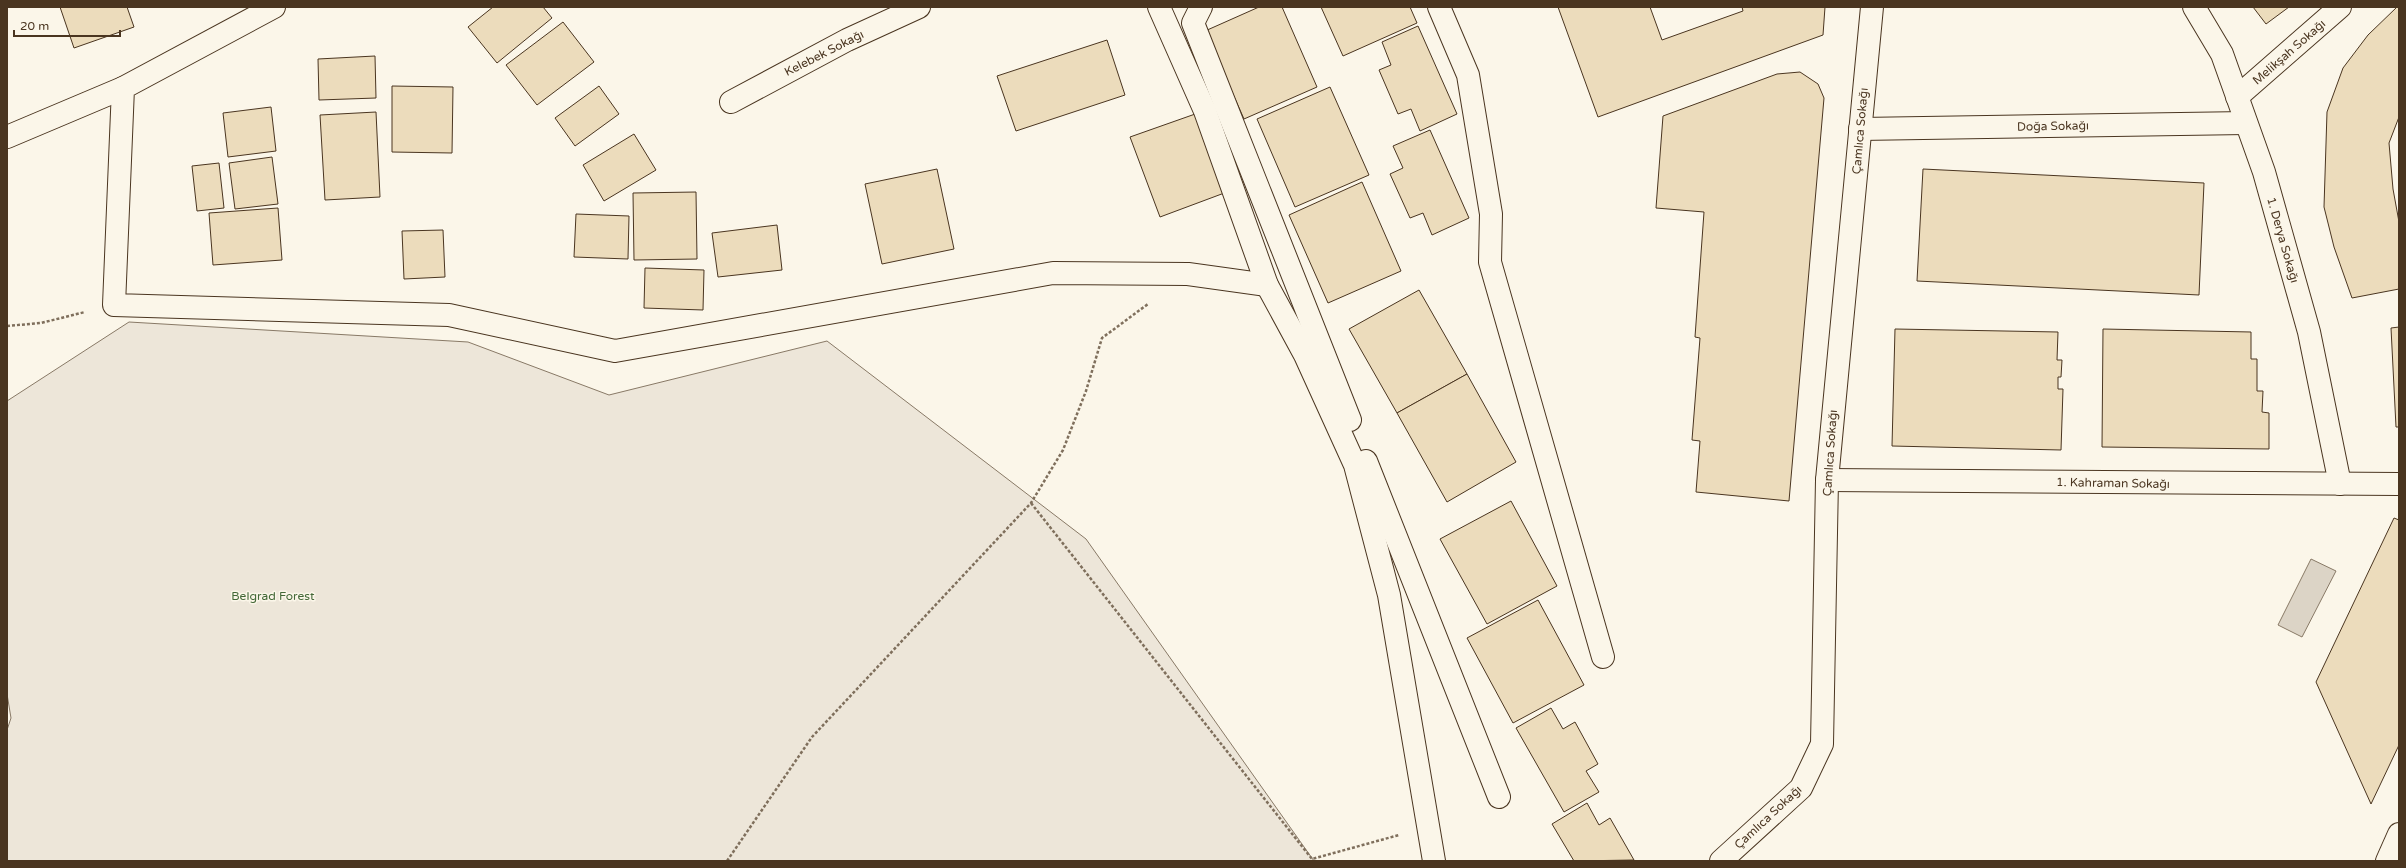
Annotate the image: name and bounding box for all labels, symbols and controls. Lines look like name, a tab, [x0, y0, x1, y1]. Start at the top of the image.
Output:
scale bar	[14, 12, 120, 38]
street label: Melikşah Sokağı	[2250, 17, 2328, 87]
text: 20 m	[20, 19, 49, 33]
street label: Kelebek Sokağı	[782, 27, 866, 79]
street label: Çamlıca Sokağı	[1849, 87, 1871, 175]
street label: Doğa Sokağı	[2017, 118, 2089, 134]
street label: 1. Derya Sokağı	[2264, 195, 2302, 285]
street label: Çamlıca Sokağı	[1820, 409, 1840, 497]
street label: 1. Kahraman Sokağı	[2056, 475, 2170, 491]
park label: Belgrad Forest	[231, 589, 315, 603]
street label: Çamlıca Sokağı	[1732, 782, 1805, 852]

